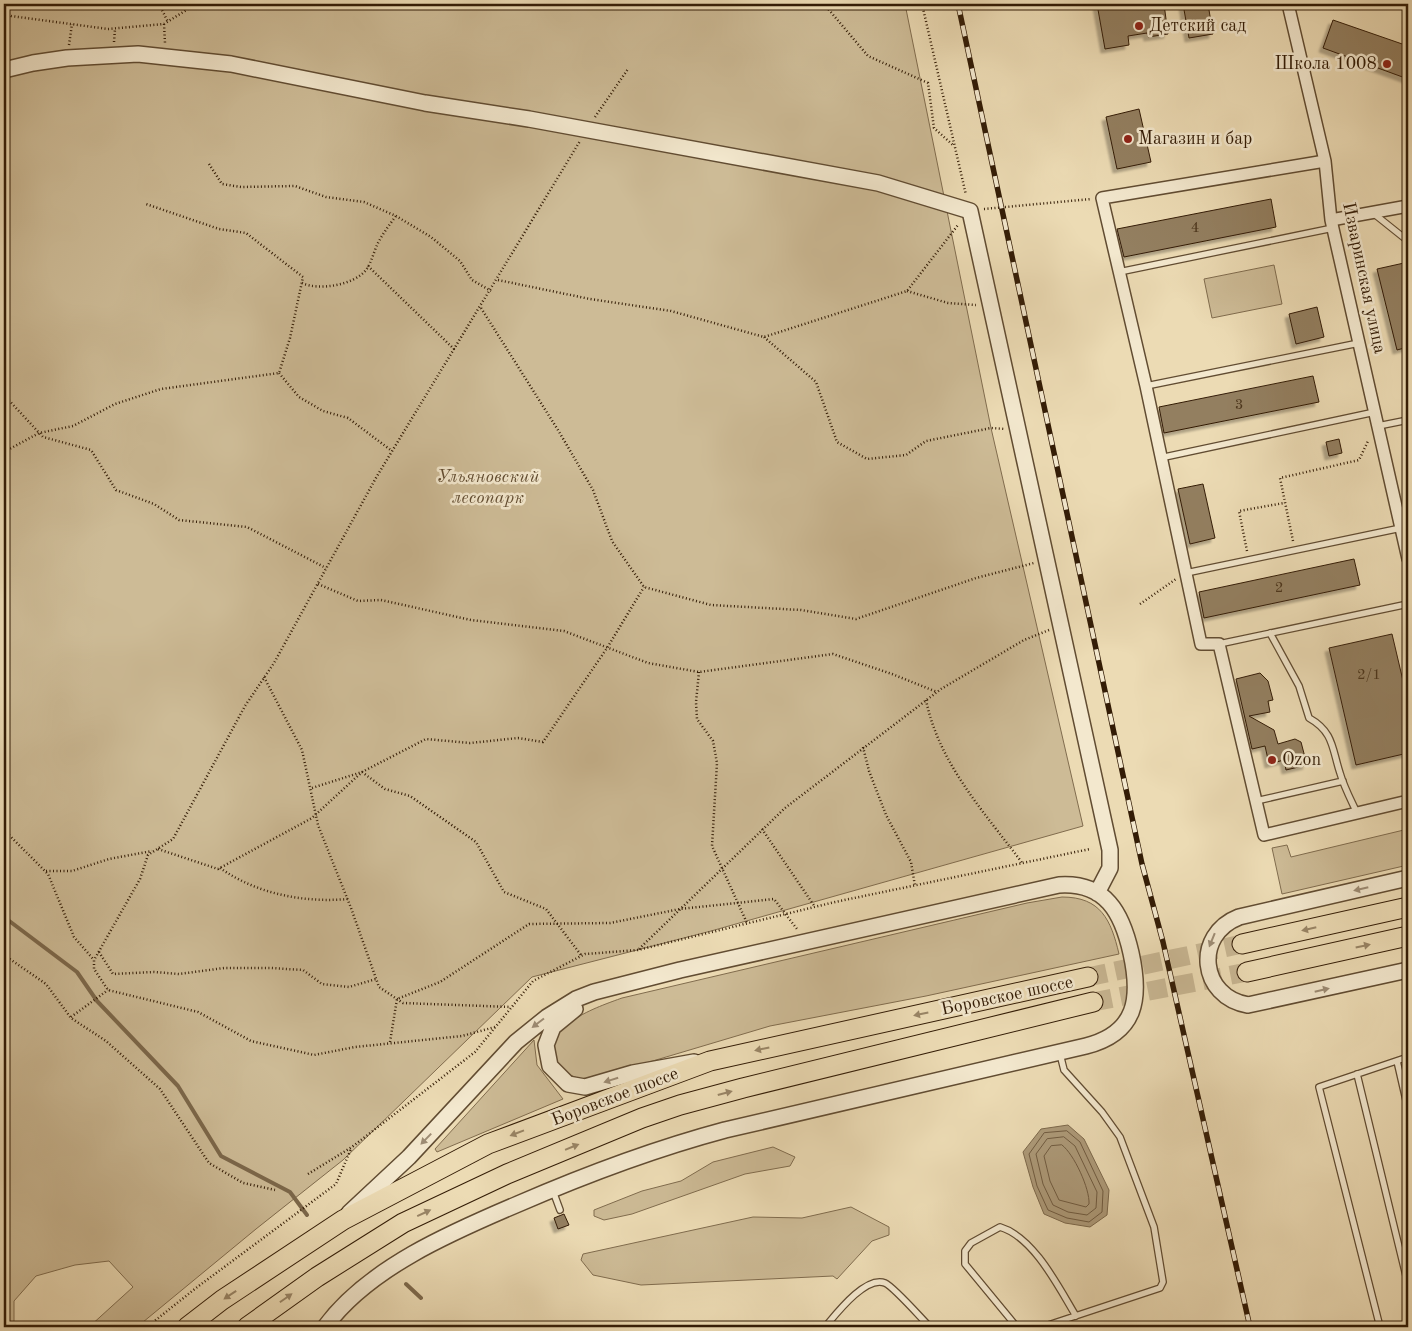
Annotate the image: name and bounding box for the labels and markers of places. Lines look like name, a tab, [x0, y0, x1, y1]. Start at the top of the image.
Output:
place label: Детский сад	[1149, 17, 1246, 35]
marker: Детский сад	[1133, 20, 1145, 32]
place label: Школа 1008	[1274, 55, 1377, 73]
marker: Школа 1008	[1381, 58, 1393, 70]
place label: Магазин и бар	[1138, 130, 1252, 148]
marker: Магазин и бар	[1122, 133, 1134, 145]
place label: Ozon	[1282, 751, 1321, 769]
marker: Ozon	[1266, 754, 1278, 766]

